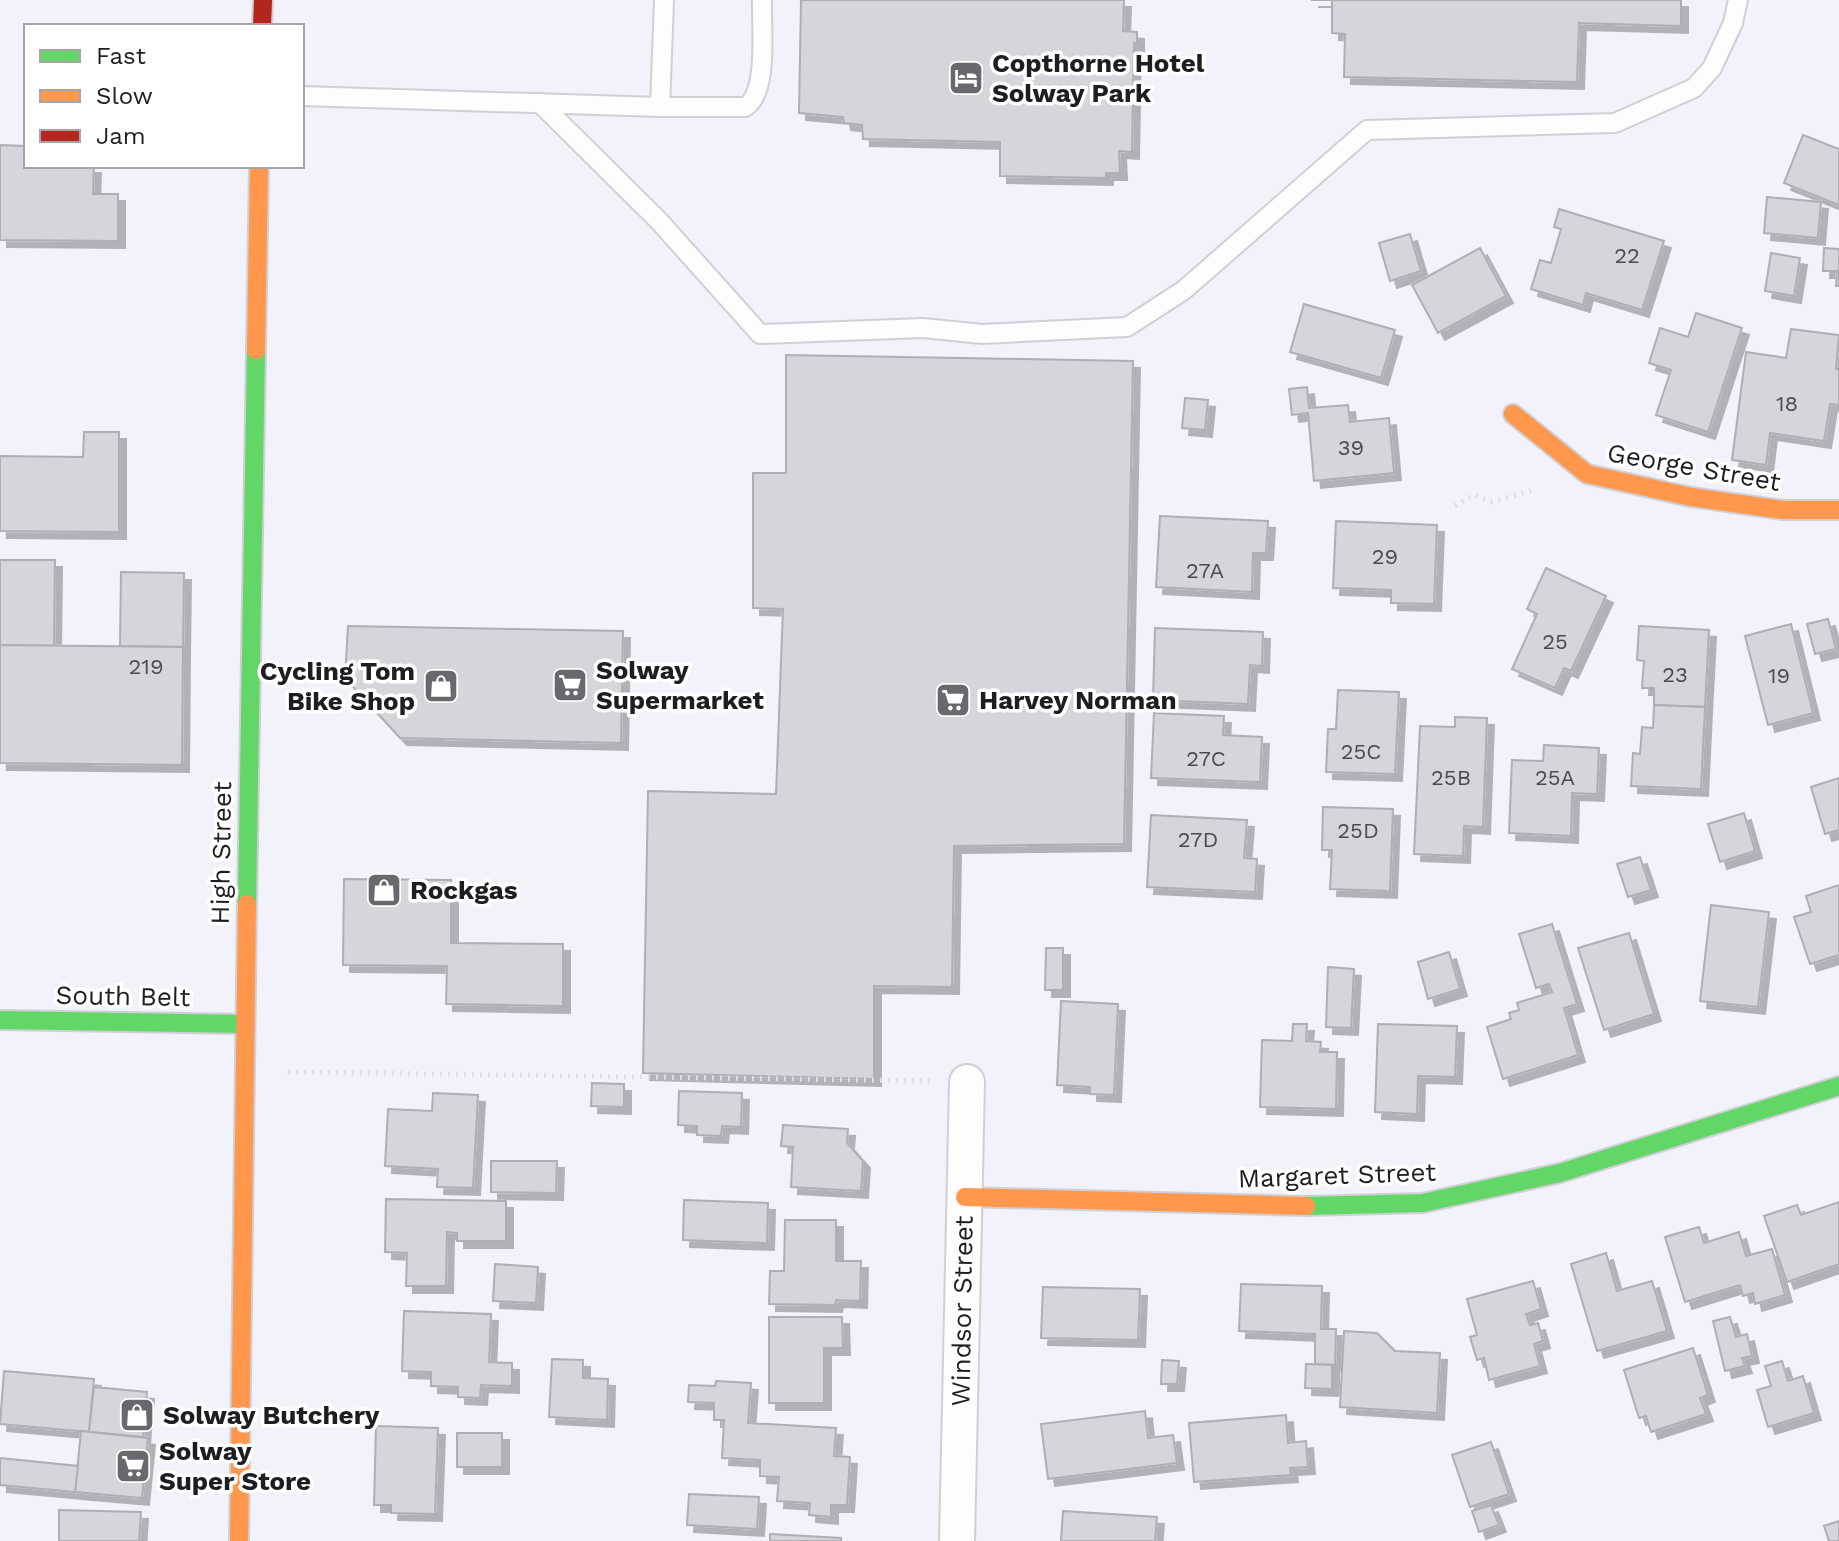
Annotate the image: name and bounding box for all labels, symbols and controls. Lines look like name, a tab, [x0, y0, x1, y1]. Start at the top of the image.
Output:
legend	[24, 24, 304, 168]
text: Fast	[96, 42, 146, 70]
place label: Copthorne Hotel Solway Park	[992, 48, 1205, 108]
hotel icon: Copthorne Hotel Solway Park	[947, 59, 985, 97]
text: Slow	[96, 82, 153, 110]
text: Jam	[96, 122, 146, 150]
house number: 22	[1614, 243, 1640, 268]
house number: 18	[1776, 391, 1798, 416]
house number: 39	[1338, 435, 1364, 460]
street label: George Street	[1605, 437, 1783, 497]
house number: 29	[1372, 544, 1398, 569]
house number: 27A	[1186, 558, 1224, 583]
house number: 25	[1542, 629, 1568, 654]
house number: 219	[129, 654, 163, 679]
place label: Solway Supermarket	[596, 655, 764, 715]
place label: Cycling Tom Bike Shop	[260, 656, 415, 716]
house number: 23	[1662, 662, 1688, 687]
house number: 19	[1768, 663, 1790, 688]
supermarket icon: Solway Supermarket	[551, 666, 589, 704]
shop icon: Cycling Tom Bike Shop	[422, 667, 460, 705]
supermarket icon: Harvey Norman	[934, 681, 972, 719]
place label: Harvey Norman	[979, 685, 1177, 715]
house number: 25C	[1341, 739, 1381, 764]
house number: 27C	[1186, 746, 1226, 771]
house number: 25B	[1431, 765, 1471, 790]
house number: 25A	[1535, 765, 1575, 790]
street label: High Street	[205, 781, 237, 925]
house number: 25D	[1337, 818, 1379, 843]
house number: 27D	[1178, 827, 1218, 852]
shop icon: Rockgas	[365, 871, 403, 909]
place label: Rockgas	[410, 875, 518, 905]
street label: South Belt	[56, 980, 191, 1012]
street label: Margaret Street	[1237, 1157, 1437, 1193]
street label: Windsor Street	[945, 1215, 979, 1407]
shop icon: Solway Butchery	[118, 1396, 156, 1434]
place label: Solway Butchery	[163, 1400, 380, 1430]
place label: Solway Super Store	[159, 1436, 311, 1496]
supermarket icon: Solway Super Store	[114, 1447, 152, 1485]

